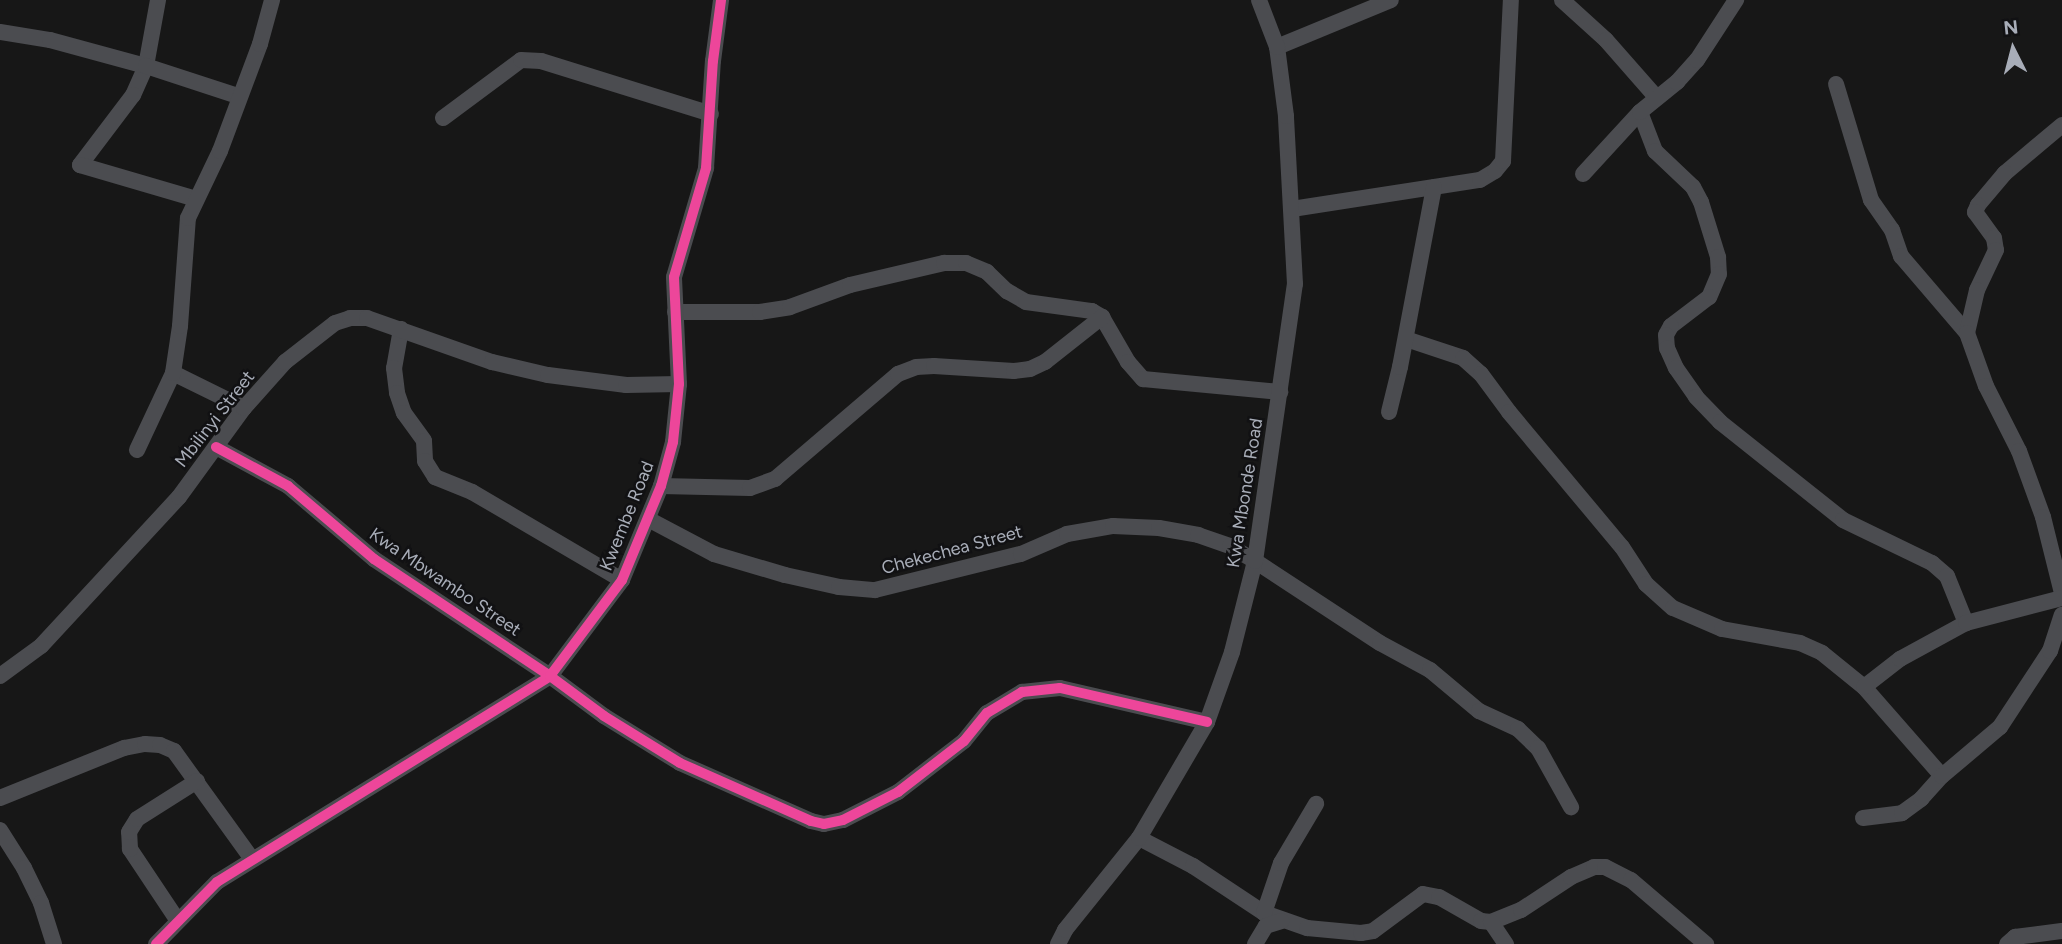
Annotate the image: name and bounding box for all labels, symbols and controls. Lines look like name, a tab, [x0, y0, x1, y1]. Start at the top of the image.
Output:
north arrow	[1978, 14, 2048, 84]
text: N	[2002, 15, 2019, 40]
street label: Mbilinyi Street	[171, 366, 259, 472]
street label: Kwa Mbonde Road	[1223, 417, 1267, 569]
street label: Kwembe Road	[595, 458, 659, 574]
street label: Chekechea Street	[879, 521, 1025, 579]
street label: Kwa Mbwambo Street	[365, 523, 525, 641]

